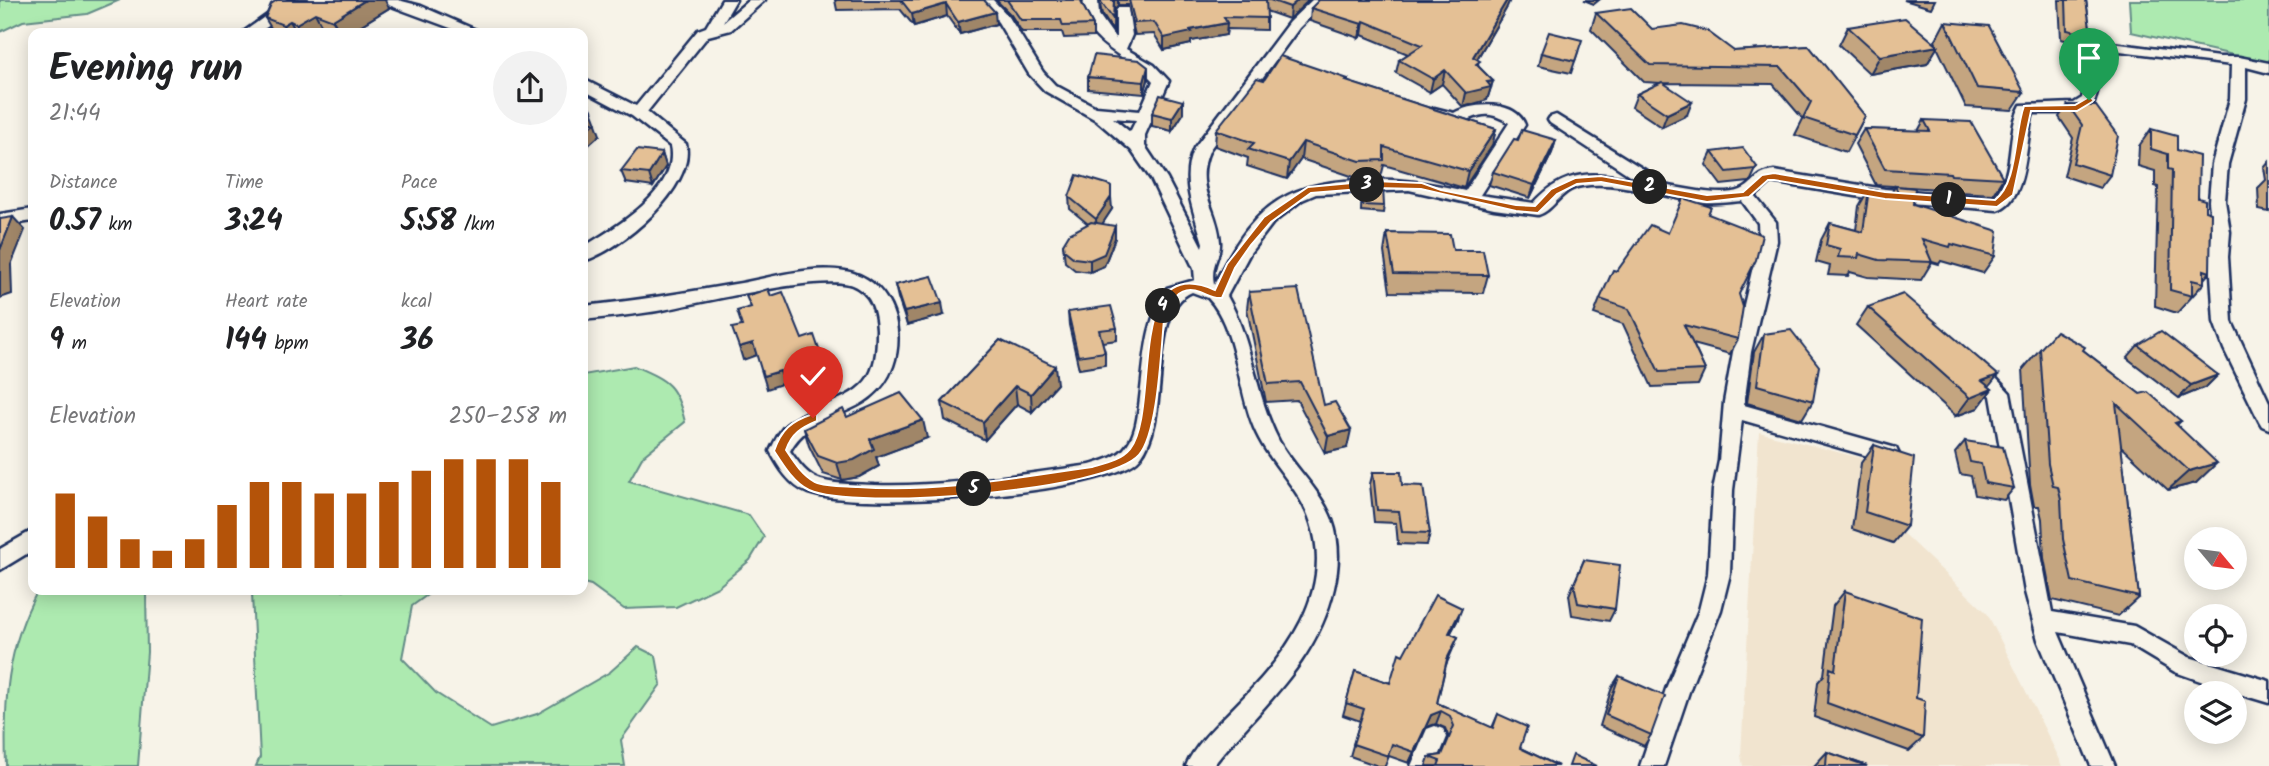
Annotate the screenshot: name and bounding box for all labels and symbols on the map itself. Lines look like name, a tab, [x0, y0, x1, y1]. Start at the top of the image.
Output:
pin	[2059, 28, 2119, 100]
pin: 3	[1350, 168, 1384, 202]
pin: 2	[1632, 170, 1668, 204]
pin: 1	[1932, 182, 1966, 218]
pin: 4	[1146, 288, 1180, 324]
pin	[783, 346, 843, 418]
pin: 5	[956, 472, 992, 506]
north arrow	[2184, 527, 2247, 590]

